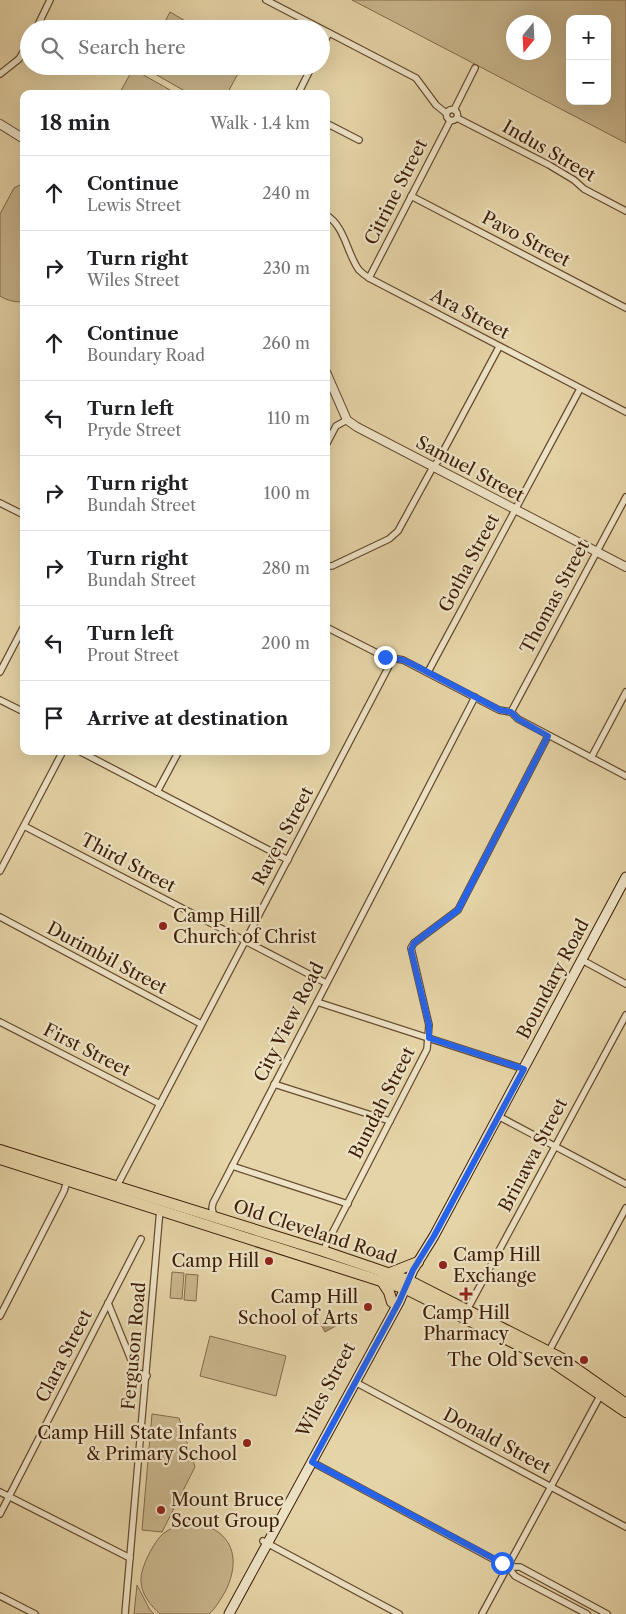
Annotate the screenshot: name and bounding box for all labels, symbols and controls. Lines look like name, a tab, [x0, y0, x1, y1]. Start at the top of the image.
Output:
north arrow	[506, 15, 551, 60]
map controls	[566, 15, 611, 105]
button: +	[566, 15, 611, 60]
search box	[20, 20, 330, 75]
icon: search	[38, 34, 66, 62]
text: Search here	[78, 36, 186, 59]
button: −	[566, 60, 611, 105]
text: 18 min	[40, 110, 110, 135]
text: Walk · 1.4 km	[210, 113, 310, 133]
street label: Indus Street	[499, 116, 600, 187]
street label: Citrine Street	[360, 135, 432, 249]
text: Continue	[87, 172, 179, 195]
icon: ahead	[40, 179, 68, 207]
text: 240 m	[262, 183, 310, 203]
text: Lewis Street	[87, 195, 181, 215]
street label: Pavo Street	[478, 207, 574, 272]
text: Turn right	[87, 247, 188, 270]
icon: right	[40, 254, 68, 282]
text: 230 m	[263, 258, 310, 278]
text: Wiles Street	[87, 270, 180, 290]
street label: Ara Street	[426, 284, 514, 344]
text: Continue	[87, 322, 179, 345]
icon: ahead	[40, 329, 68, 357]
text: 260 m	[262, 333, 310, 353]
text: Boundary Road	[87, 345, 205, 365]
text: Turn left	[87, 397, 174, 420]
icon: left	[40, 404, 68, 432]
text: 110 m	[267, 408, 310, 428]
text: Pryde Street	[87, 420, 181, 440]
street label: Samuel Street	[412, 431, 528, 507]
text: Turn right	[87, 472, 188, 495]
icon: right	[40, 479, 68, 507]
text: 100 m	[264, 483, 310, 503]
text: Bundah Street	[87, 495, 196, 515]
street label: Gotha Street	[434, 509, 504, 616]
street label: Thomas Street	[516, 536, 595, 658]
text: Turn right	[87, 547, 188, 570]
icon: right	[40, 554, 68, 582]
text: 280 m	[262, 558, 310, 578]
text: Bundah Street	[87, 570, 196, 590]
text: Turn left	[87, 622, 174, 645]
icon: left	[40, 629, 68, 657]
text: 200 m	[261, 633, 310, 653]
text: Prout Street	[87, 645, 179, 665]
route end	[374, 646, 397, 669]
icon: arrive	[40, 704, 68, 732]
text: Arrive at destination	[87, 707, 288, 730]
street label: Raven Street	[248, 782, 318, 889]
street label: Third Street	[77, 829, 180, 898]
place label: Camp Hill Church of Christ	[173, 905, 317, 948]
street label: Boundary Road	[512, 915, 594, 1043]
street label: Durimbil Street	[43, 917, 171, 999]
marker: Camp Hill Church of Christ	[157, 920, 169, 932]
street label: City View Road	[249, 959, 329, 1085]
street label: First Street	[40, 1019, 135, 1082]
street label: Bundah Street	[344, 1043, 420, 1163]
street label: Brinawa Street	[494, 1094, 572, 1215]
street label: Old Cleveland Road	[230, 1195, 400, 1269]
place label: Camp Hill Exchange	[453, 1244, 541, 1287]
place label: Camp Hill	[171, 1250, 259, 1272]
marker: Camp Hill	[263, 1255, 275, 1267]
marker: Camp Hill Exchange	[437, 1259, 449, 1271]
street label: Ferguson Road	[117, 1281, 151, 1411]
place label: Camp Hill School of Arts	[238, 1286, 358, 1329]
marker: Camp Hill Pharmacy	[460, 1288, 472, 1300]
marker: Camp Hill School of Arts	[362, 1301, 374, 1313]
place label: Camp Hill Pharmacy	[422, 1302, 510, 1345]
street label: Clara Street	[31, 1305, 97, 1406]
street label: Wiles Street	[291, 1338, 360, 1442]
place label: The Old Seven	[447, 1349, 574, 1371]
marker: The Old Seven	[578, 1354, 590, 1366]
street label: Donald Street	[440, 1403, 555, 1479]
place label: Camp Hill State Infants & Primary School	[37, 1422, 237, 1465]
marker: Camp Hill State Infants & Primary School	[241, 1437, 253, 1449]
place label: Mount Bruce Scout Group	[171, 1489, 284, 1532]
marker: Mount Bruce Scout Group	[155, 1504, 167, 1516]
route start	[491, 1552, 514, 1575]

